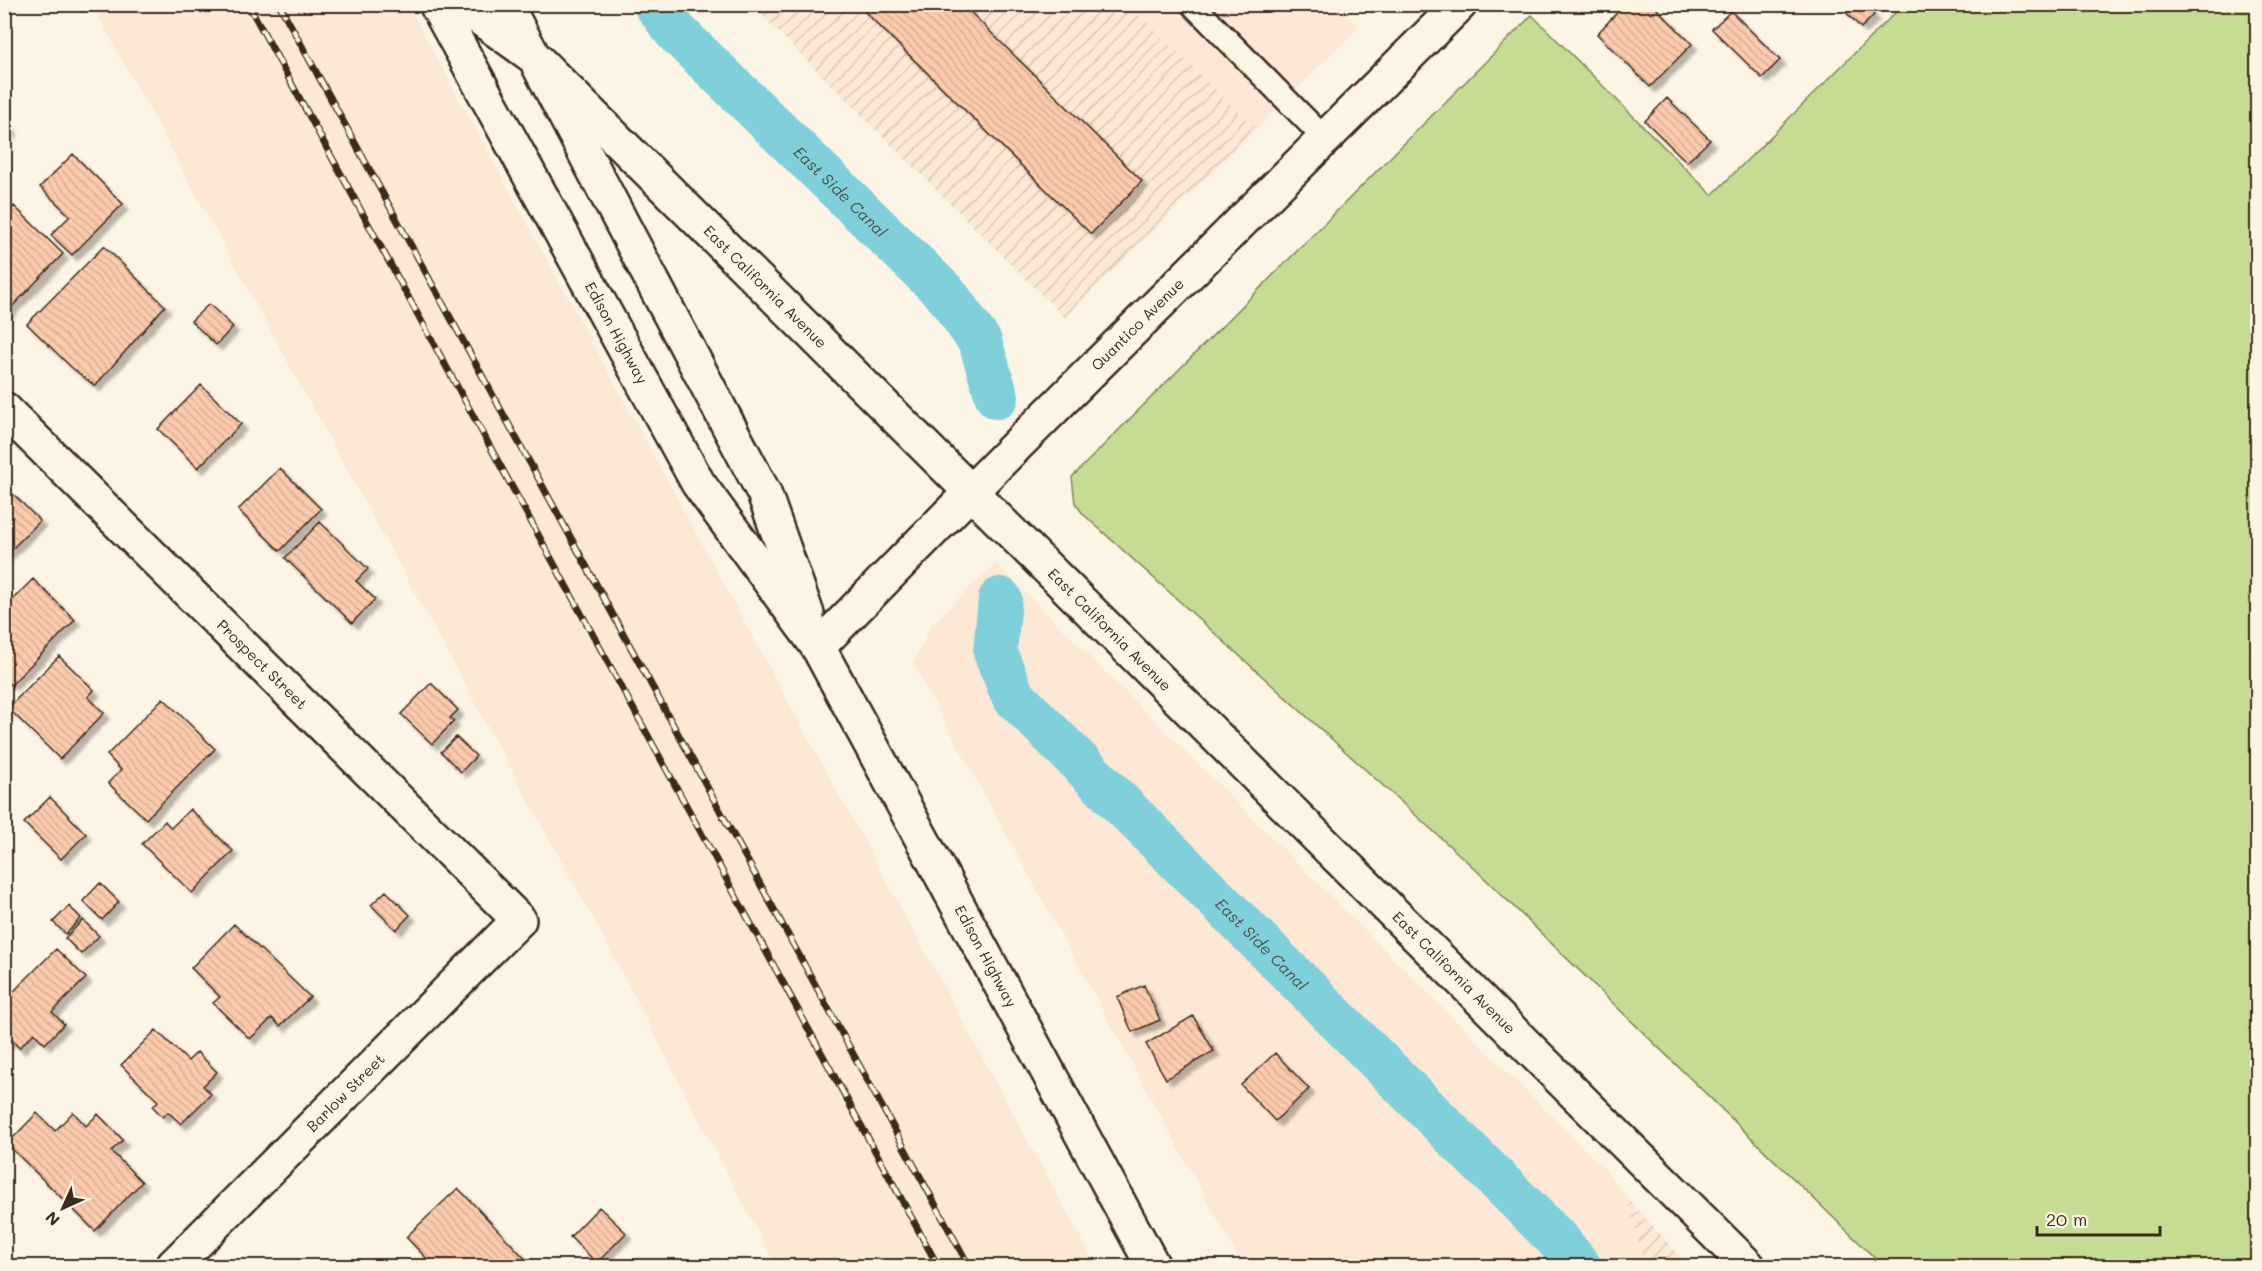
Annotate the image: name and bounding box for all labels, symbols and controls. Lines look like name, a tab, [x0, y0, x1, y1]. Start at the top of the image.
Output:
water label: East Side Canal	[789, 141, 892, 241]
street label: East California Avenue	[700, 221, 832, 352]
street label: Quantico Avenue	[1086, 273, 1188, 375]
street label: Edison Highway	[581, 278, 653, 387]
street label: East California Avenue	[1044, 563, 1176, 695]
street label: Prospect Street	[213, 615, 312, 713]
water label: East Side Canal	[1211, 893, 1313, 994]
street label: Edison Highway	[951, 901, 1022, 1011]
street label: East California Avenue	[1388, 906, 1520, 1038]
street label: Barlow Street	[302, 1049, 389, 1136]
north arrow	[33, 1178, 93, 1238]
scale bar	[2037, 1199, 2160, 1237]
text: N	[40, 1207, 64, 1231]
text: 20 m	[2046, 1207, 2087, 1231]

